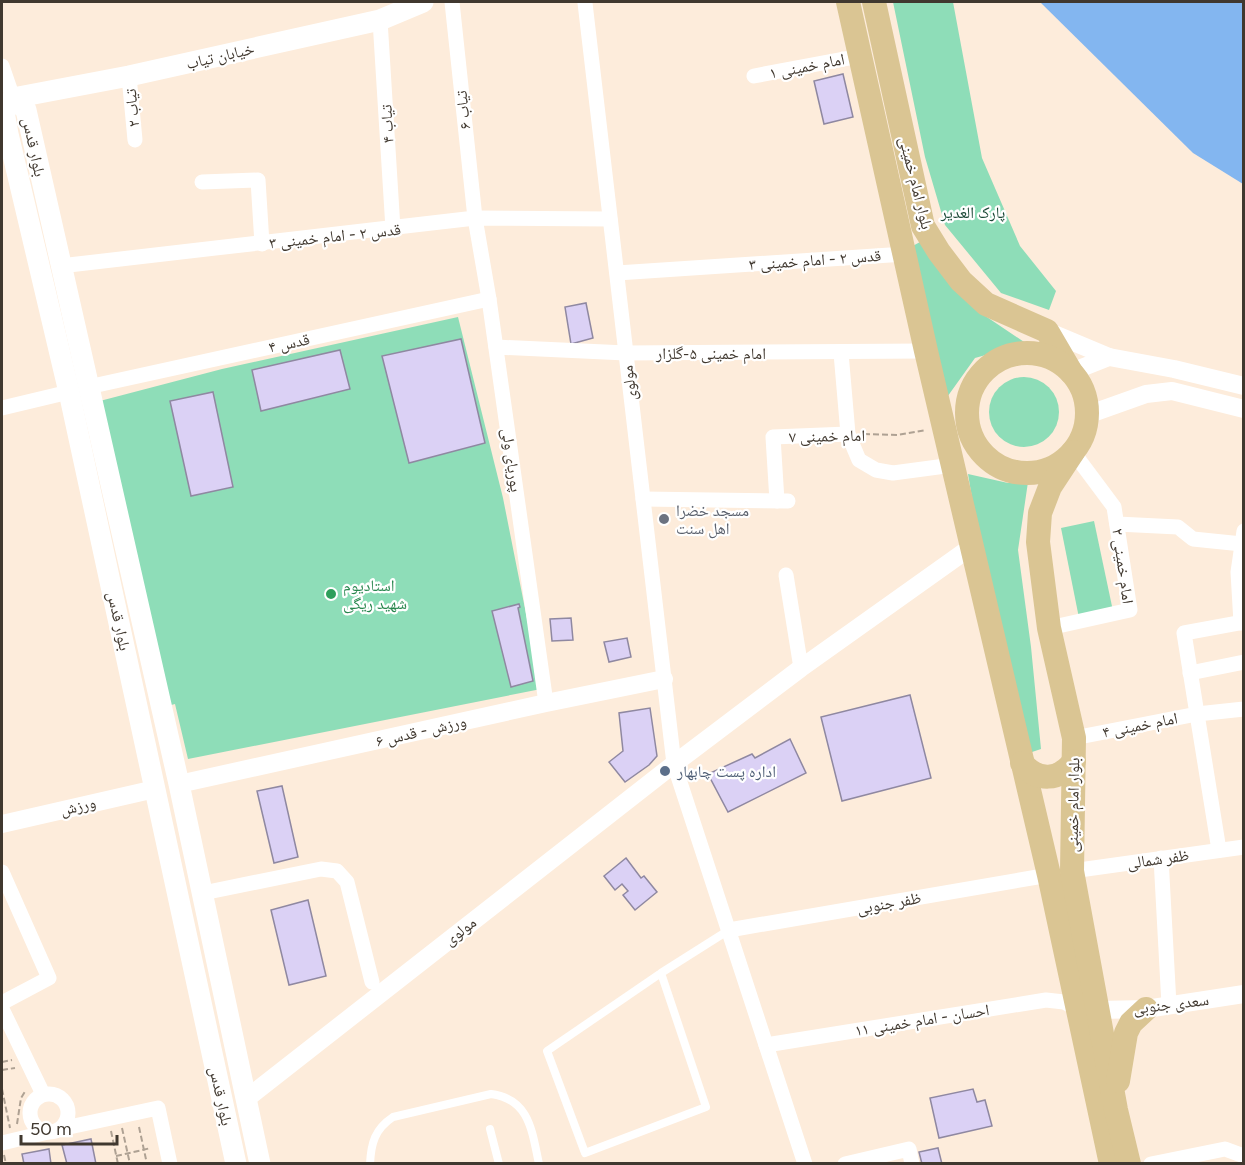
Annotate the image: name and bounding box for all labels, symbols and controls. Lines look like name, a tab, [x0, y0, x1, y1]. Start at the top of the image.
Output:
street label: خیابان تیاب	[184, 39, 256, 74]
street label: امام خمینی ۱	[768, 49, 846, 84]
street label: تیاب ۲	[121, 88, 143, 128]
street label: تیاب ۶	[451, 89, 474, 130]
street label: تیاب ۴	[376, 104, 398, 144]
street label: بلوار قدس	[17, 116, 50, 179]
street label: بلوار امام خمینی	[894, 135, 937, 232]
park label: پارک الغدیر	[940, 203, 1006, 222]
street label: قدس ۲ - امام خمینی ۳	[268, 220, 402, 253]
street label: قدس ۲ - امام خمینی ۳	[748, 246, 882, 275]
street label: قدس ۴	[267, 329, 312, 358]
street label: امام خمینی ۵-گلزار	[655, 344, 766, 364]
street label: مولوی	[617, 364, 642, 402]
street label: امام خمینی ۷	[789, 426, 865, 447]
street label: پوریای ولی	[497, 427, 526, 494]
place label: مسجد خضرا اهل سنت	[676, 501, 749, 539]
marker: مسجد خضرا اهل سنت	[657, 512, 671, 526]
street label: امام خمینی ۲	[1107, 527, 1138, 605]
place label: استادیوم شهید ریگی	[343, 576, 407, 614]
marker: استادیوم شهید ریگی	[324, 587, 338, 601]
street label: بلوار قدس	[102, 590, 135, 653]
street label: امام خمینی ۴	[1101, 708, 1179, 743]
street label: ورزش - قدس ۶	[374, 711, 468, 752]
street label: بلوار امام خمینی	[1063, 757, 1084, 853]
place label: اداره پست چابهار	[676, 762, 776, 781]
marker: اداره پست چابهار	[658, 764, 672, 778]
street label: ورزش	[58, 793, 98, 820]
street label: ظفر شمالی	[1126, 845, 1191, 874]
street label: ظفر جنوبی	[855, 888, 923, 919]
street label: مولوی	[440, 913, 480, 950]
street label: سعدی جنوبی	[1132, 990, 1210, 1019]
street label: احسان - امام خمینی ۱۱	[853, 1000, 991, 1041]
street label: بلوار قدس	[204, 1065, 237, 1128]
scale bar	[21, 1108, 117, 1146]
text: 50 m	[30, 1118, 72, 1140]

